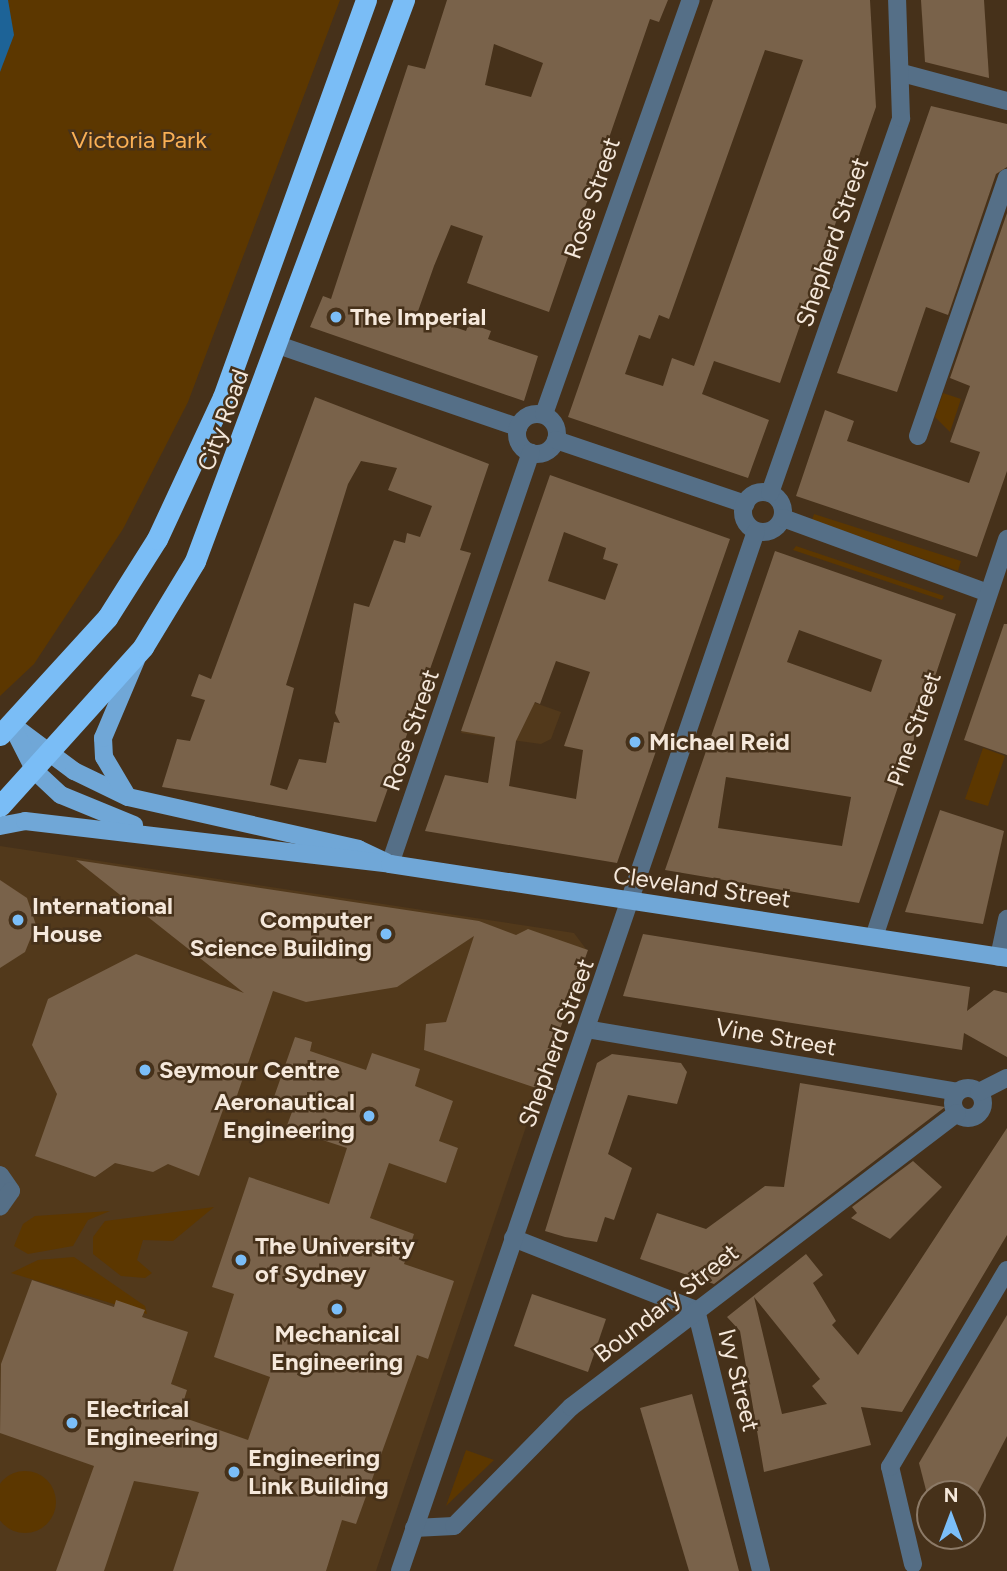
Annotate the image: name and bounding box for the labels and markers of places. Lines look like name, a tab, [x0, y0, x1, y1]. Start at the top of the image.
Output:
place label: The Imperial	[350, 303, 486, 331]
marker: The Imperial	[328, 309, 344, 325]
place label: Michael Reid	[649, 728, 790, 756]
marker: Michael Reid	[627, 734, 643, 750]
place label: International House	[32, 892, 173, 948]
place label: Computer Science Building	[190, 906, 372, 962]
marker: International House	[10, 912, 26, 928]
marker: Computer Science Building	[378, 926, 394, 942]
place label: Seymour Centre	[159, 1056, 340, 1084]
marker: Seymour Centre	[137, 1062, 153, 1078]
place label: Aeronautical Engineering	[214, 1088, 355, 1144]
marker: Aeronautical Engineering	[361, 1108, 377, 1124]
place label: The University of Sydney	[255, 1232, 415, 1288]
marker: The University of Sydney	[233, 1252, 249, 1268]
marker: Mechanical Engineering	[329, 1301, 345, 1317]
place label: Mechanical Engineering	[271, 1320, 403, 1376]
place label: Electrical Engineering	[86, 1395, 218, 1451]
marker: Electrical Engineering	[64, 1415, 80, 1431]
place label: Engineering Link Building	[248, 1444, 389, 1500]
marker: Engineering Link Building	[226, 1464, 242, 1480]

